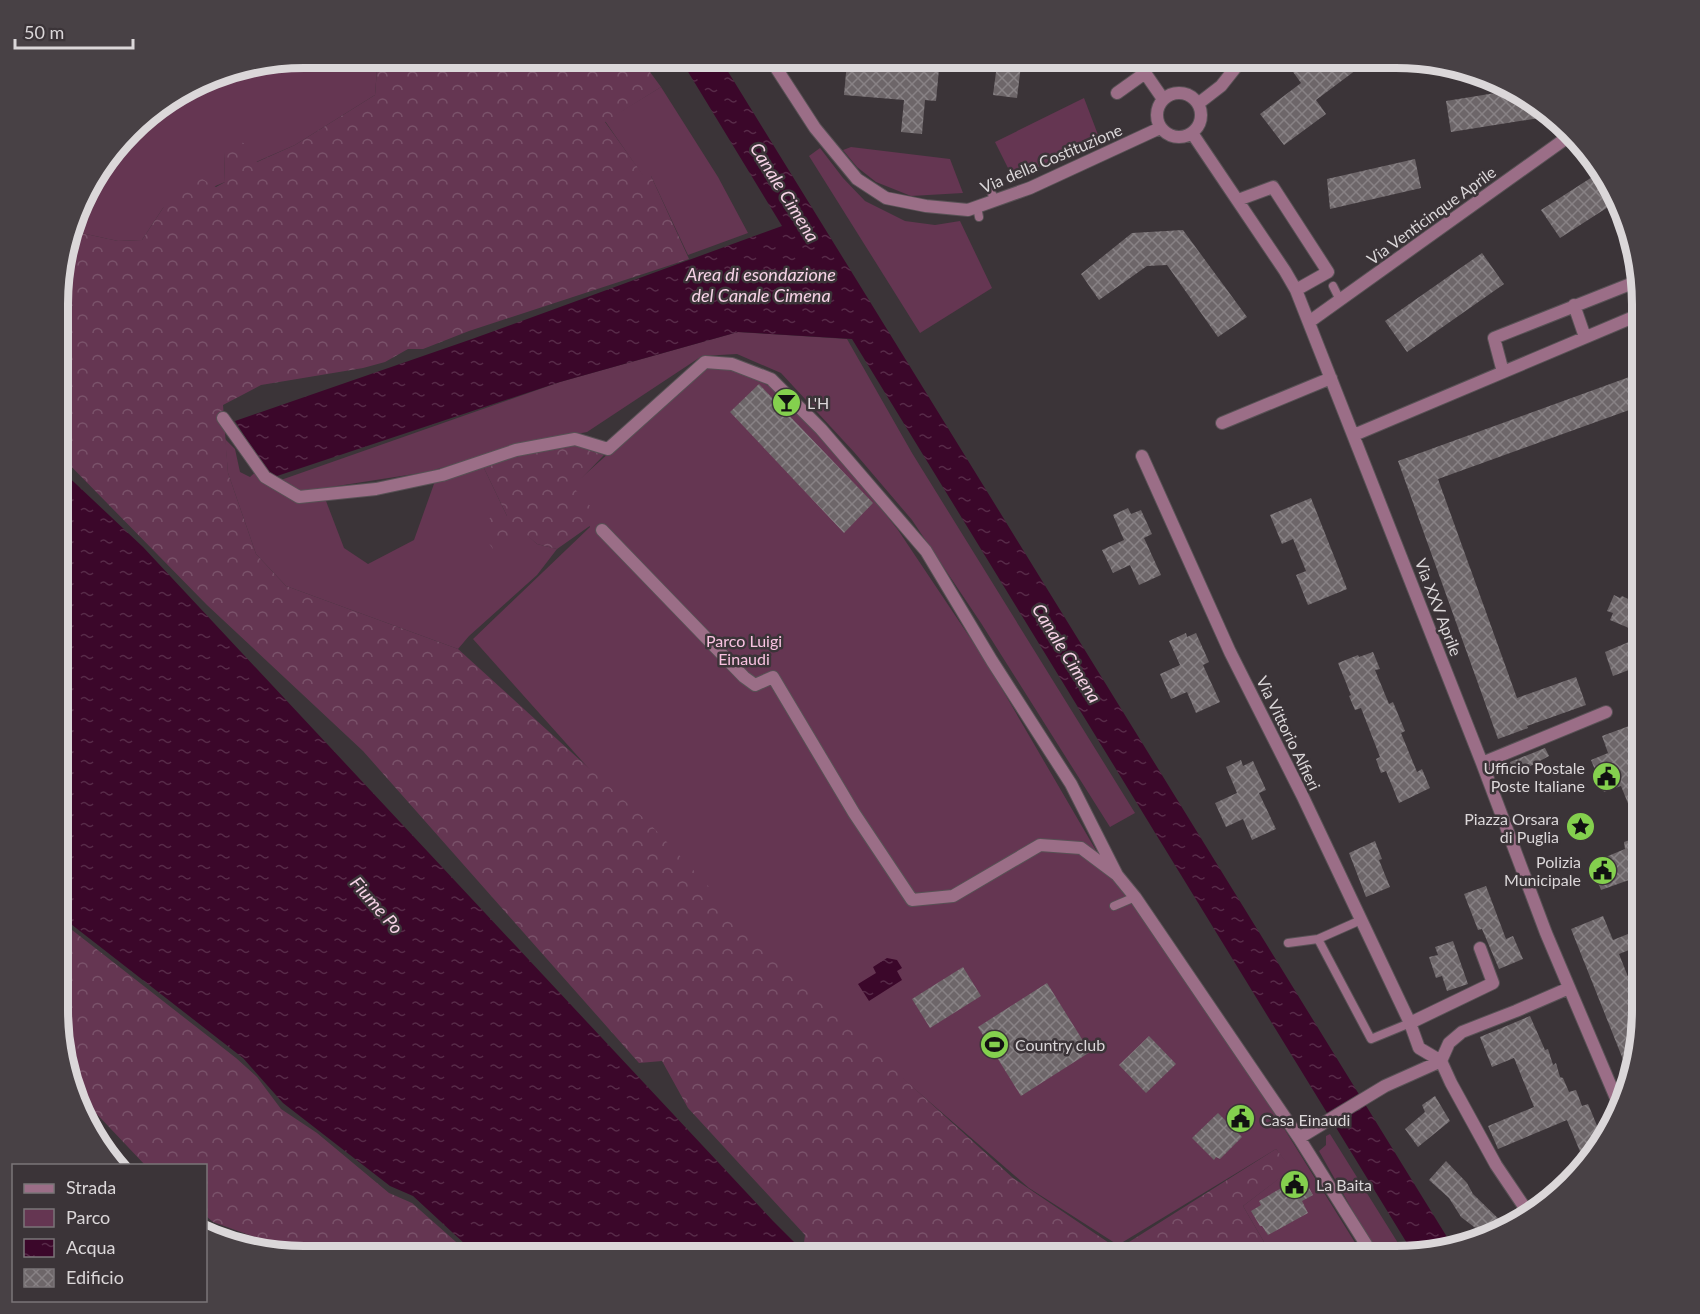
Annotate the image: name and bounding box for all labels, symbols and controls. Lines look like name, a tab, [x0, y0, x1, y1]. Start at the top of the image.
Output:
scale bar	[15, 12, 134, 50]
text: 50 m	[24, 21, 64, 43]
street label: Via della Costituzione	[977, 120, 1125, 196]
water label: Canale Cimena	[746, 138, 824, 246]
street label: Via Venticinque Aprile	[1363, 162, 1499, 268]
water label: Area di esondazione del Canale Cimena	[685, 263, 836, 306]
bar icon: L'H	[770, 386, 802, 418]
place label: L'H	[807, 393, 829, 412]
street label: Via XXV Aprile	[1412, 556, 1466, 658]
water label: Canale Cimena	[1028, 599, 1106, 707]
park label: Parco Luigi Einaudi	[706, 631, 782, 668]
street label: Via Vittorio Alfieri	[1253, 673, 1325, 793]
place label: Ufficio Postale Poste Italiane	[1483, 758, 1585, 795]
public building icon: Ufficio Postale Poste Italiane	[1590, 760, 1622, 792]
place label: Piazza Orsara di Puglia	[1464, 809, 1559, 846]
place icon: Piazza Orsara di Puglia	[1564, 811, 1596, 843]
place label: Polizia Municipale	[1504, 852, 1581, 889]
public building icon: Polizia Municipale	[1586, 854, 1618, 886]
water label: Fiume Po	[346, 872, 408, 938]
sports icon: Country club	[978, 1028, 1010, 1060]
place label: Country club	[1015, 1035, 1105, 1054]
public building icon: Casa Einaudi	[1224, 1103, 1256, 1135]
place label: Casa Einaudi	[1261, 1110, 1350, 1129]
legend	[12, 1164, 207, 1302]
public building icon: La Baita	[1279, 1168, 1311, 1200]
place label: La Baita	[1316, 1175, 1372, 1194]
text: Strada	[66, 1176, 116, 1198]
text: Parco	[66, 1206, 110, 1228]
text: Acqua	[66, 1236, 115, 1258]
text: Edificio	[66, 1266, 124, 1288]

